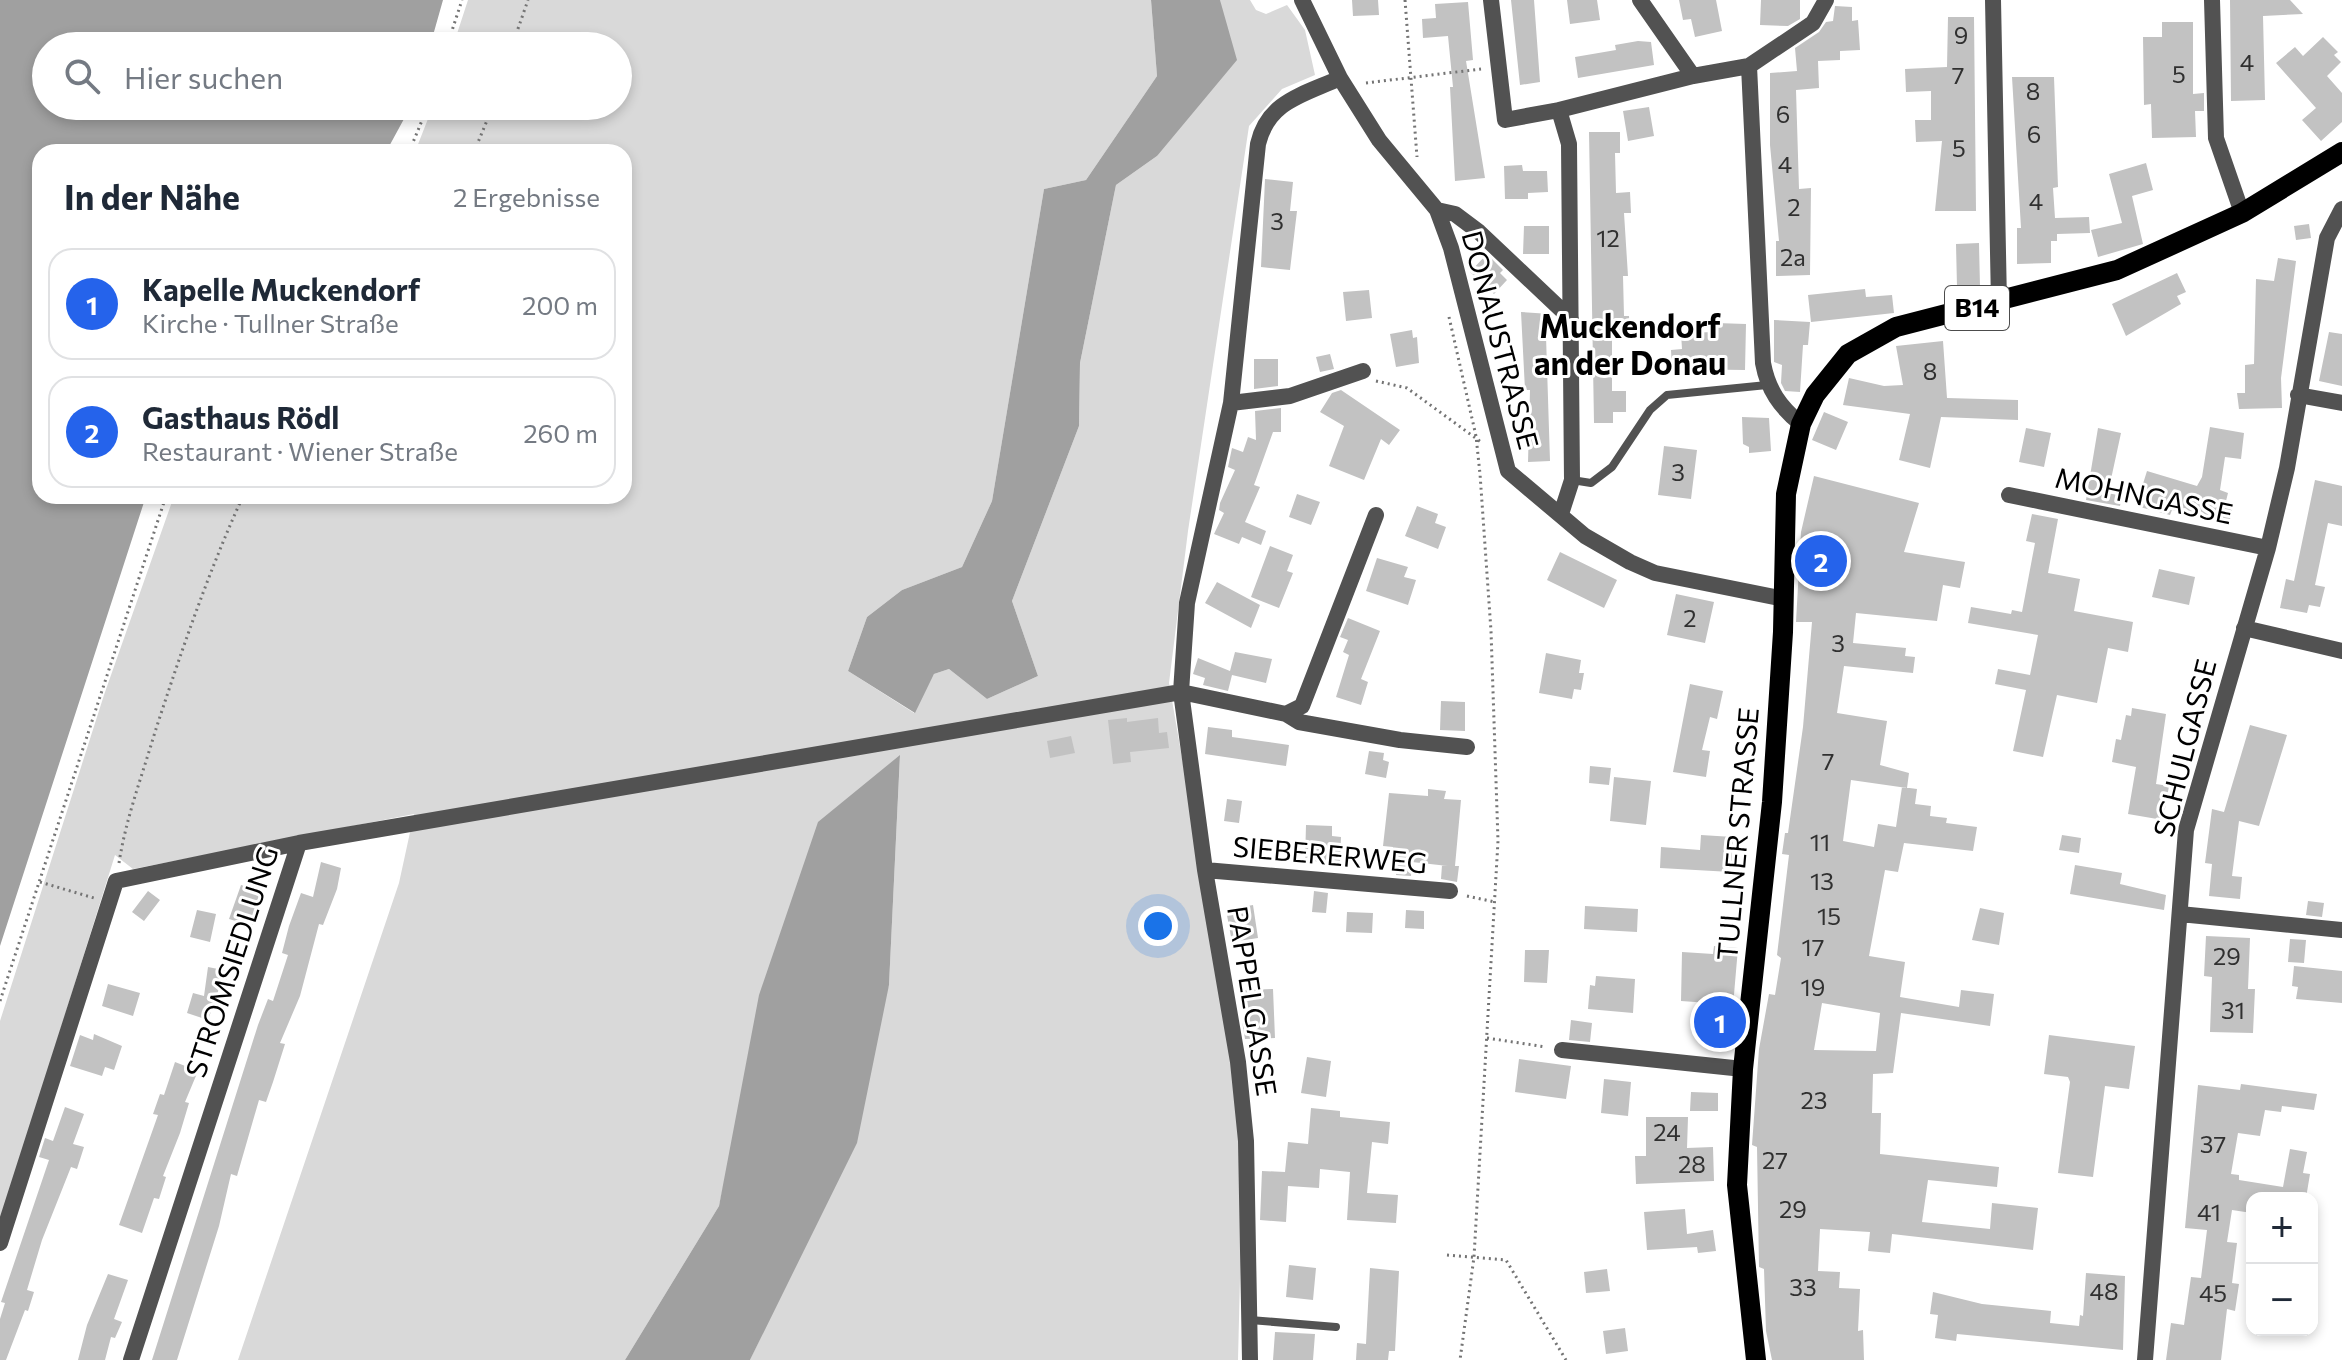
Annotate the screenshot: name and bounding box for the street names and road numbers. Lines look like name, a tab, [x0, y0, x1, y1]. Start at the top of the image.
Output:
street label: DONAUSTRASSE	[1455, 227, 1547, 453]
road number: B14	[1945, 286, 2009, 330]
street label: MOHNGASSE	[2052, 460, 2236, 530]
street label: SCHULGASSE	[2146, 655, 2223, 840]
street label: TULLNER STRASSE	[1709, 706, 1765, 962]
street label: SIEBERERWEG	[1232, 829, 1429, 879]
street label: STROMSIEDLUNG	[178, 842, 284, 1081]
street label: PAPPELGASSE	[1221, 903, 1285, 1098]

